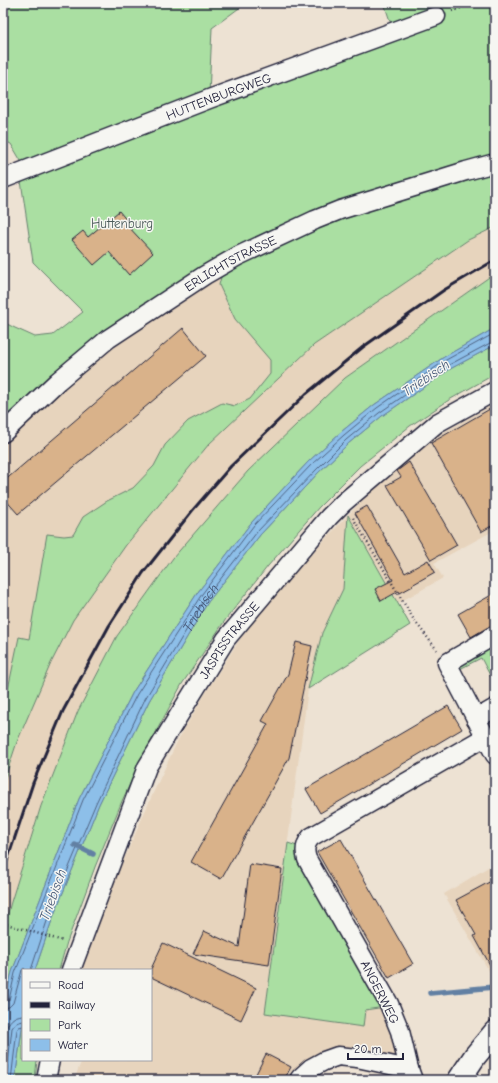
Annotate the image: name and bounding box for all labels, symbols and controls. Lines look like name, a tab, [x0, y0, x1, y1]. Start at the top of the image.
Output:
street label: HUTTENBURGWEG	[164, 69, 273, 122]
park label: Huttenburg	[91, 216, 153, 231]
street label: ERLICHTSTRASSE	[181, 232, 278, 294]
water label: Triebisch	[399, 356, 453, 400]
water label: Triebisch	[179, 580, 222, 635]
street label: JASPISSTRASSE	[196, 598, 262, 681]
water label: Triebisch	[36, 867, 70, 923]
street label: ANGERWEG	[358, 958, 402, 1026]
legend	[22, 969, 152, 1061]
text: Road	[58, 978, 84, 992]
text: Railway	[58, 998, 96, 1012]
text: Park	[58, 1018, 81, 1032]
scale bar	[348, 1035, 403, 1061]
text: Water	[58, 1038, 88, 1052]
text: 20 m	[354, 1042, 382, 1056]

